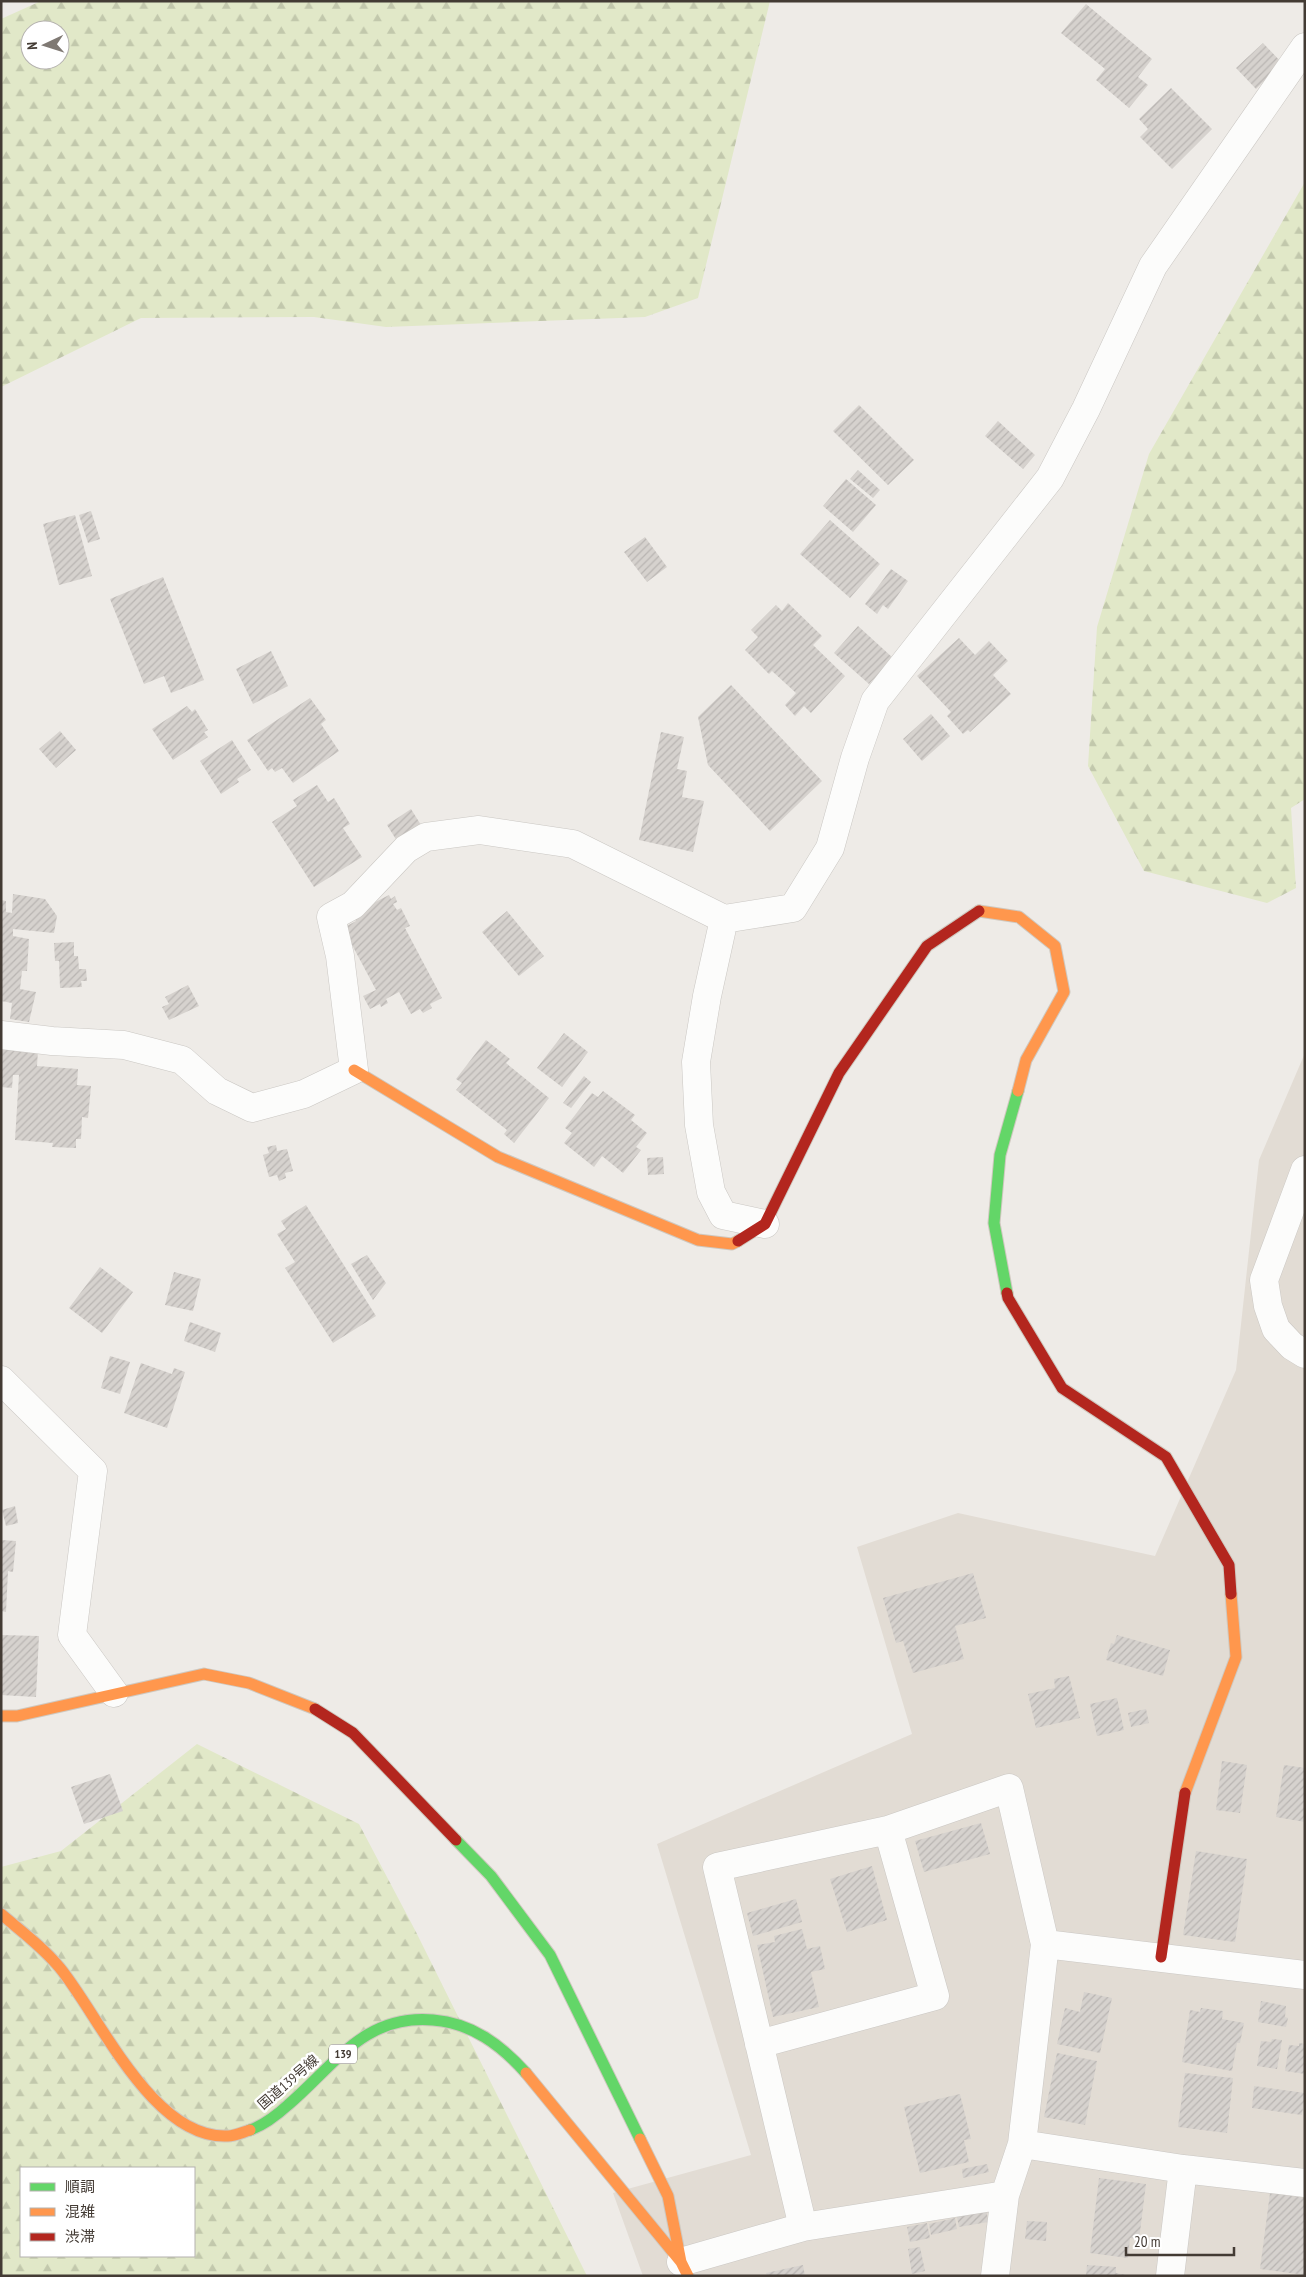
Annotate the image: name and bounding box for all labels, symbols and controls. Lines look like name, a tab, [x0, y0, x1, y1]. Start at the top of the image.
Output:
north arrow	[20, 20, 70, 70]
text: N	[23, 42, 41, 50]
road number: 139	[329, 2045, 357, 2064]
street label: 国道139号線	[254, 2051, 322, 2113]
legend	[20, 2167, 195, 2257]
text: 順調	[65, 2177, 95, 2196]
text: 混雑	[65, 2202, 95, 2221]
scale bar	[1126, 2224, 1234, 2256]
text: 渋滞	[65, 2227, 95, 2246]
text: 20 m	[1134, 2232, 1160, 2251]

